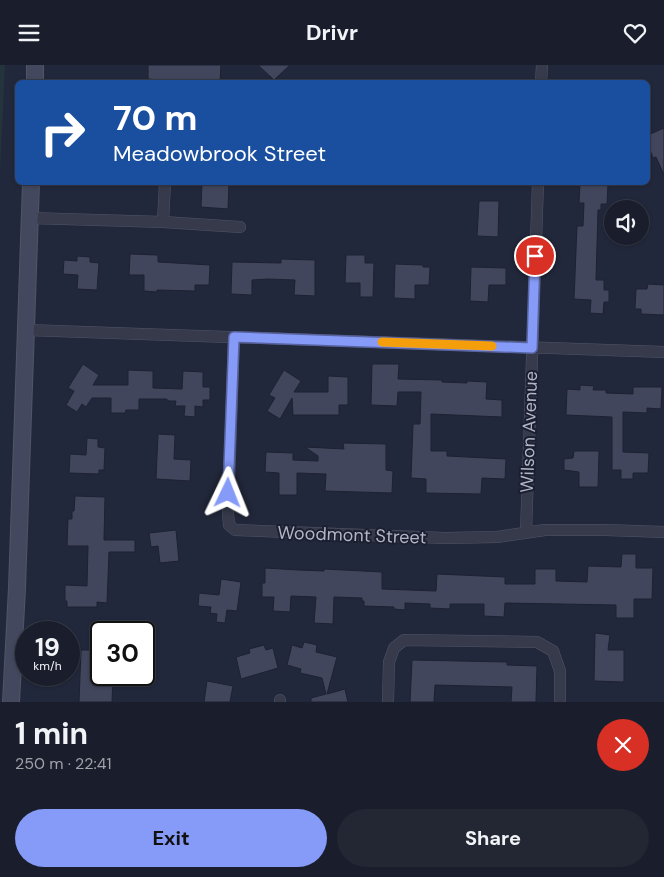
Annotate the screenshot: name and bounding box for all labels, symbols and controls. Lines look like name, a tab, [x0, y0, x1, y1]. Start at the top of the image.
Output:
text: Drivr	[306, 18, 358, 47]
icon: menu	[15, 19, 43, 47]
icon: heart	[621, 19, 649, 47]
text: 70 m	[113, 95, 197, 141]
icon: right	[30, 100, 95, 165]
text: Meadowbrook Street	[113, 139, 326, 168]
map controls	[604, 200, 649, 245]
button: sound	[604, 200, 649, 245]
pin	[514, 235, 556, 277]
icon: arrive	[521, 242, 549, 270]
street label: Wilson Avenue	[515, 371, 543, 493]
position arrow	[201, 466, 253, 518]
street label: Woodmont Street	[277, 520, 427, 550]
speed limit sign: 30	[90, 621, 155, 686]
text: 19	[35, 631, 60, 664]
text: km/h	[33, 658, 62, 674]
text: 1 min	[15, 714, 88, 753]
button: close	[597, 719, 649, 771]
text: 250 m · 22:41	[15, 753, 111, 774]
button: Exit	[15, 809, 327, 867]
button: Share	[337, 809, 649, 867]

